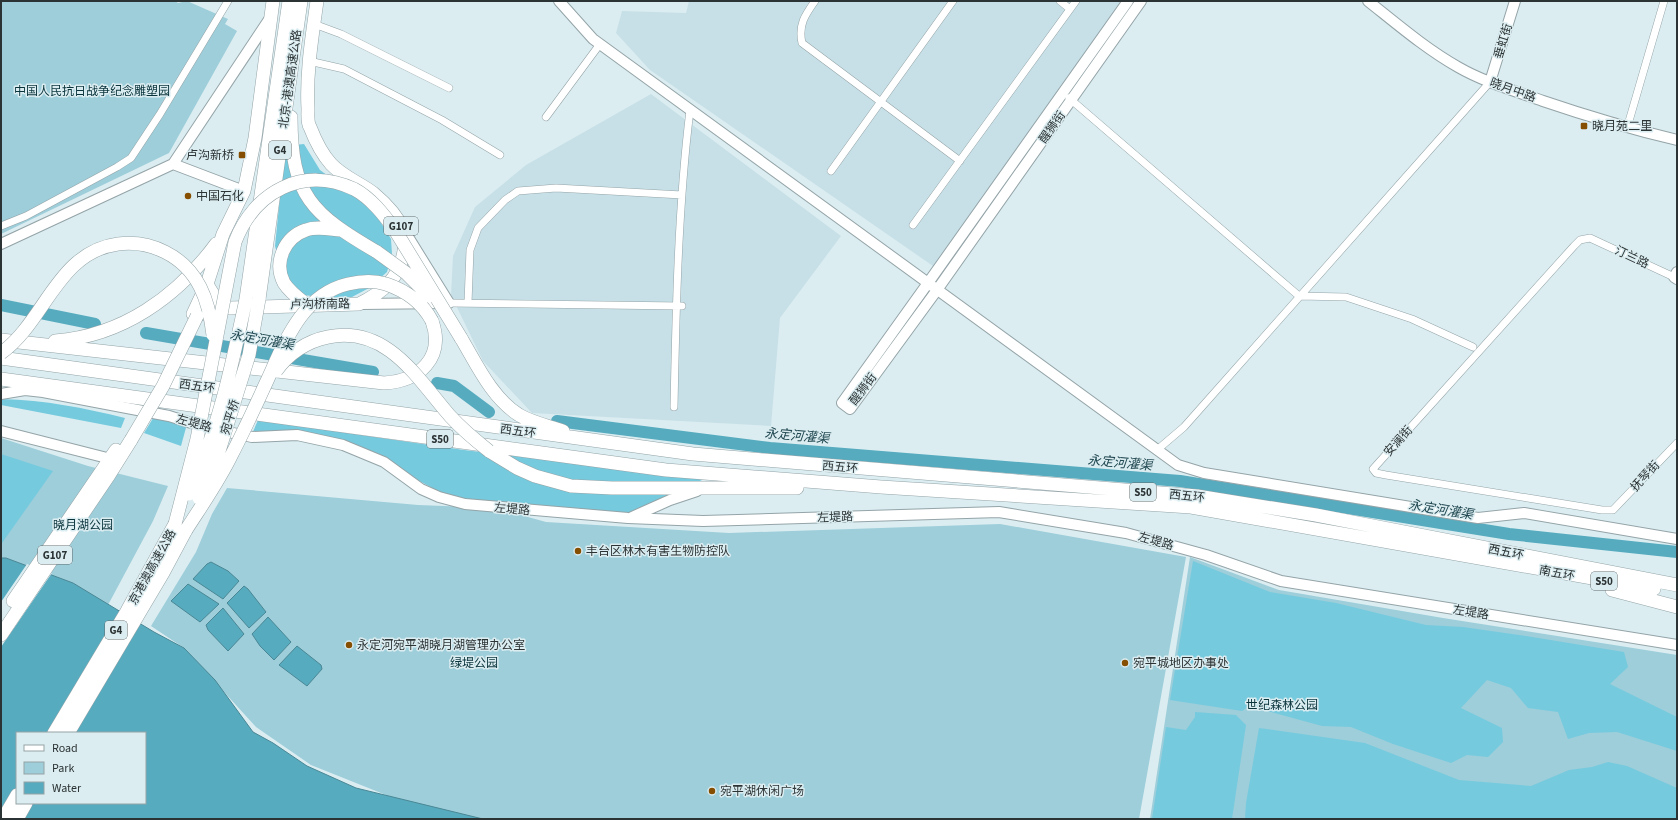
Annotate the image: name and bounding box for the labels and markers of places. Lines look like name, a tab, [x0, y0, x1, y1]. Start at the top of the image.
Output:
place label: 晓月苑二里	[1592, 118, 1652, 135]
marker: 晓月苑二里	[1579, 121, 1589, 131]
place label: 卢沟新桥	[186, 147, 234, 164]
marker: 卢沟新桥	[237, 150, 247, 160]
place label: 中国石化	[196, 188, 244, 205]
marker: 中国石化	[183, 191, 193, 201]
place label: 丰台区林木有害生物防控队	[586, 543, 730, 560]
marker: 丰台区林木有害生物防控队	[573, 546, 583, 556]
place label: 永定河宛平湖晓月湖管理办公室	[357, 637, 525, 654]
marker: 永定河宛平湖晓月湖管理办公室	[344, 640, 354, 650]
place label: 宛平城地区办事处	[1133, 655, 1229, 672]
marker: 宛平城地区办事处	[1120, 658, 1130, 668]
place label: 宛平湖休闲广场	[720, 783, 804, 800]
marker: 宛平湖休闲广场	[707, 786, 717, 796]

